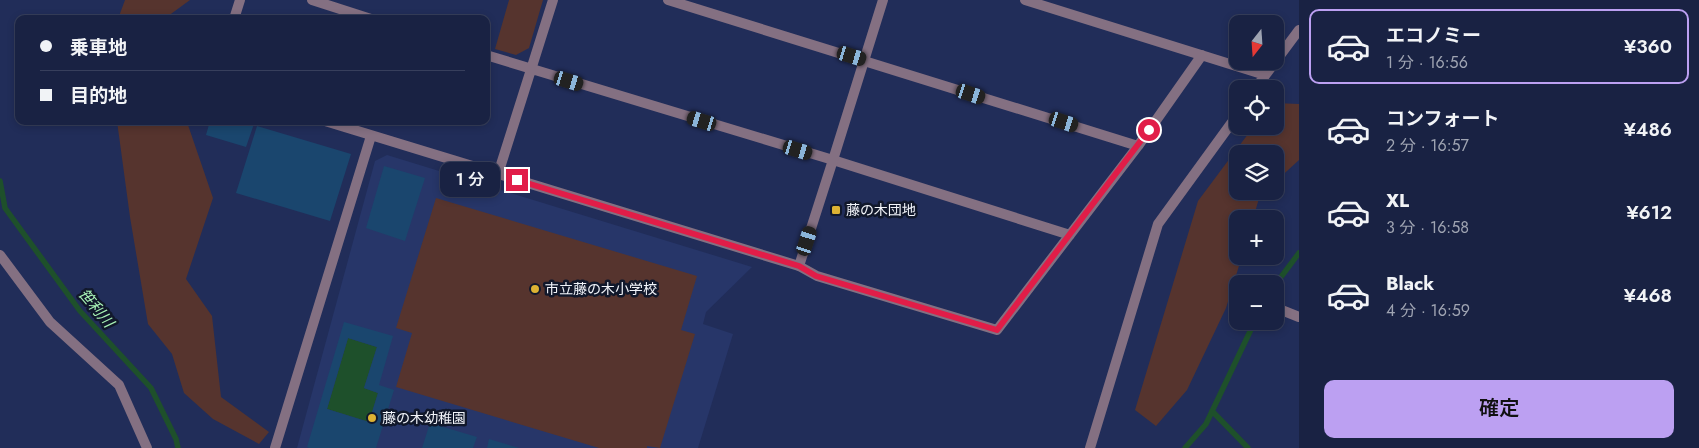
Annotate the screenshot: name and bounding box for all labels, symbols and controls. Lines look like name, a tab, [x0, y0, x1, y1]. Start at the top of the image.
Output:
north arrow	[1229, 15, 1284, 70]
map controls	[1229, 15, 1284, 330]
text: エコノミー	[1386, 22, 1481, 49]
icon: car	[1326, 24, 1371, 69]
text: ¥360	[1624, 33, 1672, 60]
text: 乗車地	[70, 34, 127, 61]
car	[835, 44, 868, 68]
text: 1 分 · 16:56	[1386, 51, 1468, 74]
car	[552, 69, 585, 93]
button: locate	[1229, 80, 1284, 135]
text: 目的地	[70, 82, 127, 109]
car	[954, 82, 987, 106]
text: コンフォート	[1386, 105, 1499, 132]
icon: car	[1326, 107, 1371, 152]
car	[685, 109, 718, 133]
car	[1047, 110, 1080, 134]
text: ¥486	[1624, 116, 1672, 143]
route start	[1138, 119, 1160, 141]
text: 2 分 · 16:57	[1386, 134, 1469, 157]
car	[781, 138, 814, 162]
button: layers	[1229, 145, 1284, 200]
callout: 1 分	[440, 162, 500, 198]
text: 1 分	[456, 168, 484, 191]
route end	[506, 169, 528, 191]
text: XL	[1386, 187, 1409, 214]
icon: car	[1326, 190, 1371, 235]
text: ¥612	[1626, 199, 1672, 226]
place label: 藤の木団地	[846, 200, 916, 220]
marker: 藤の木団地	[830, 204, 842, 216]
button: +	[1229, 210, 1284, 265]
text: 3 分 · 16:58	[1386, 216, 1469, 239]
car	[795, 224, 818, 258]
text: Black	[1386, 270, 1434, 297]
icon: car	[1326, 273, 1371, 318]
button: −	[1229, 275, 1284, 330]
place label: 市立藤の木小学校	[545, 279, 657, 299]
text: ¥468	[1624, 282, 1672, 309]
marker: 市立藤の木小学校	[529, 283, 541, 295]
water label: 笹利川	[73, 284, 120, 334]
text: 4 分 · 16:59	[1386, 299, 1470, 322]
button: 確定	[1324, 380, 1674, 438]
place label: 藤の木幼稚園	[382, 408, 466, 428]
marker: 藤の木幼稚園	[366, 412, 378, 424]

